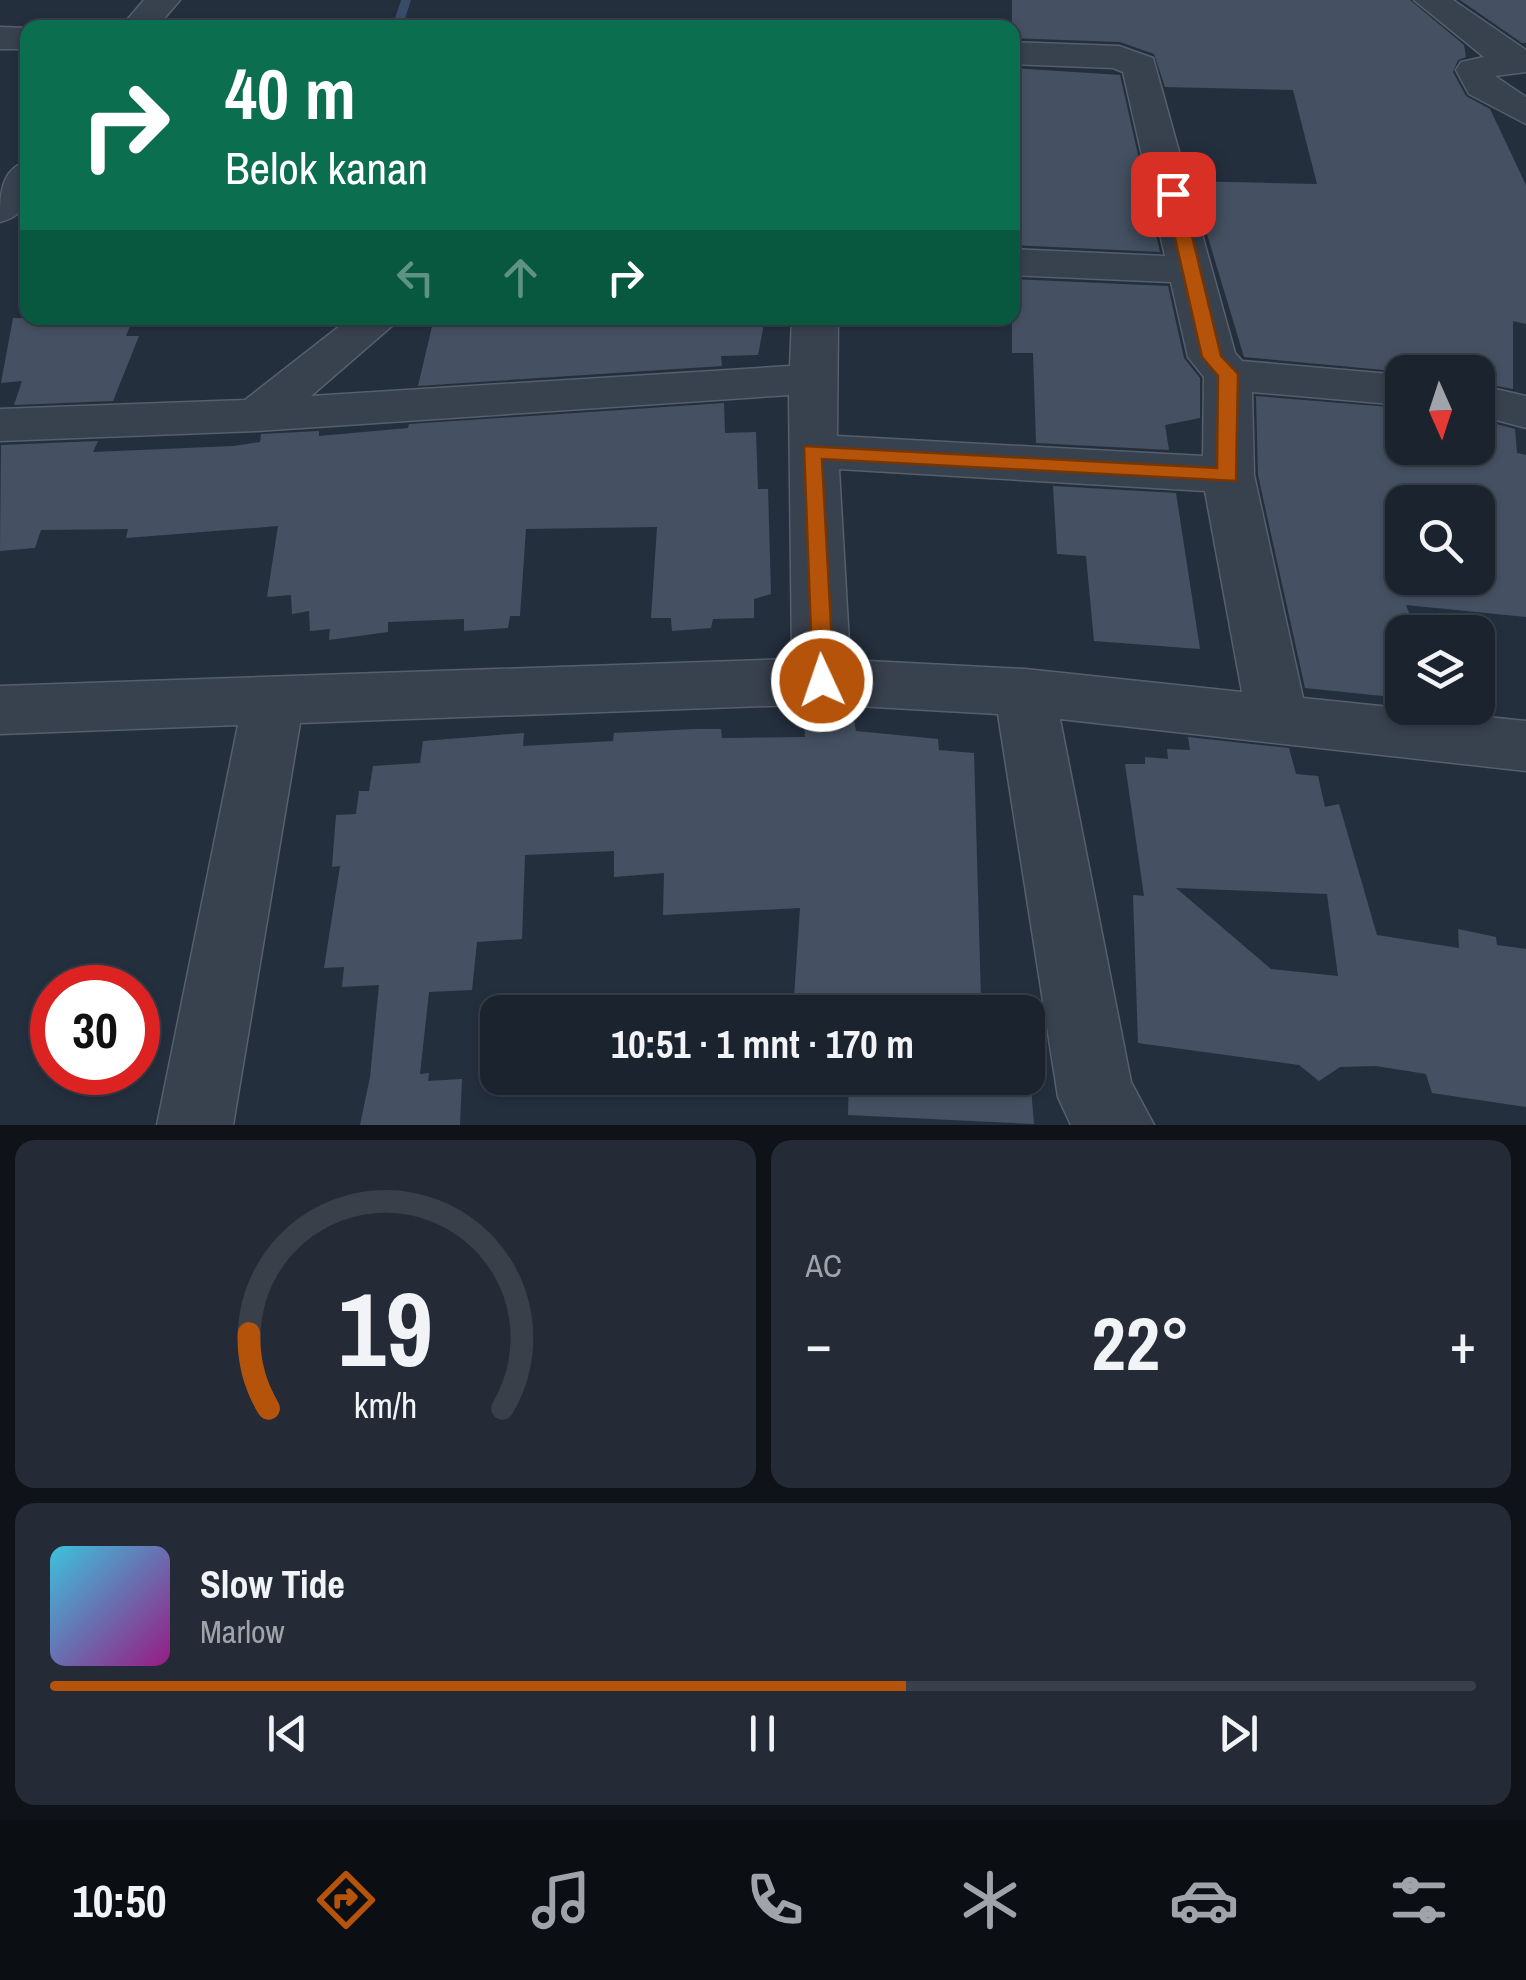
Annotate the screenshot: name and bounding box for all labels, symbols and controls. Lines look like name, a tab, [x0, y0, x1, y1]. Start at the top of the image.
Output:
text: 40 m	[225, 47, 356, 141]
icon: right	[60, 60, 190, 190]
text: Belok kanan	[225, 137, 428, 198]
pin	[1131, 152, 1216, 237]
icon: arrive	[1146, 167, 1201, 222]
icon: left	[388, 250, 443, 305]
icon: ahead	[493, 250, 548, 305]
icon: right	[598, 250, 653, 305]
north arrow	[1385, 355, 1495, 465]
map controls	[1385, 355, 1495, 725]
button: search	[1385, 485, 1495, 595]
button: layers	[1385, 615, 1495, 725]
position arrow	[770, 629, 874, 733]
speed limit sign: 30	[30, 965, 160, 1095]
text: 10:51 · 1 mnt · 170 m	[611, 1019, 914, 1070]
text: AC	[806, 1244, 842, 1287]
text: 19	[338, 1258, 433, 1398]
text: 22°	[1092, 1292, 1190, 1393]
text: −	[806, 1306, 832, 1380]
text: +	[1450, 1306, 1476, 1380]
text: km/h	[353, 1381, 417, 1429]
text: Slow Tide	[200, 1559, 345, 1610]
text: Marlow	[200, 1610, 285, 1653]
icon: previous	[260, 1706, 315, 1761]
icon: pause	[735, 1706, 790, 1761]
icon: next	[1211, 1706, 1266, 1761]
icon: directions	[311, 1865, 381, 1935]
icon: music	[526, 1865, 596, 1935]
icon: phone	[740, 1865, 810, 1935]
icon: climate	[955, 1865, 1025, 1935]
icon: car	[1169, 1865, 1239, 1935]
icon: filters	[1384, 1865, 1454, 1935]
text: 10:50	[72, 1870, 167, 1931]

